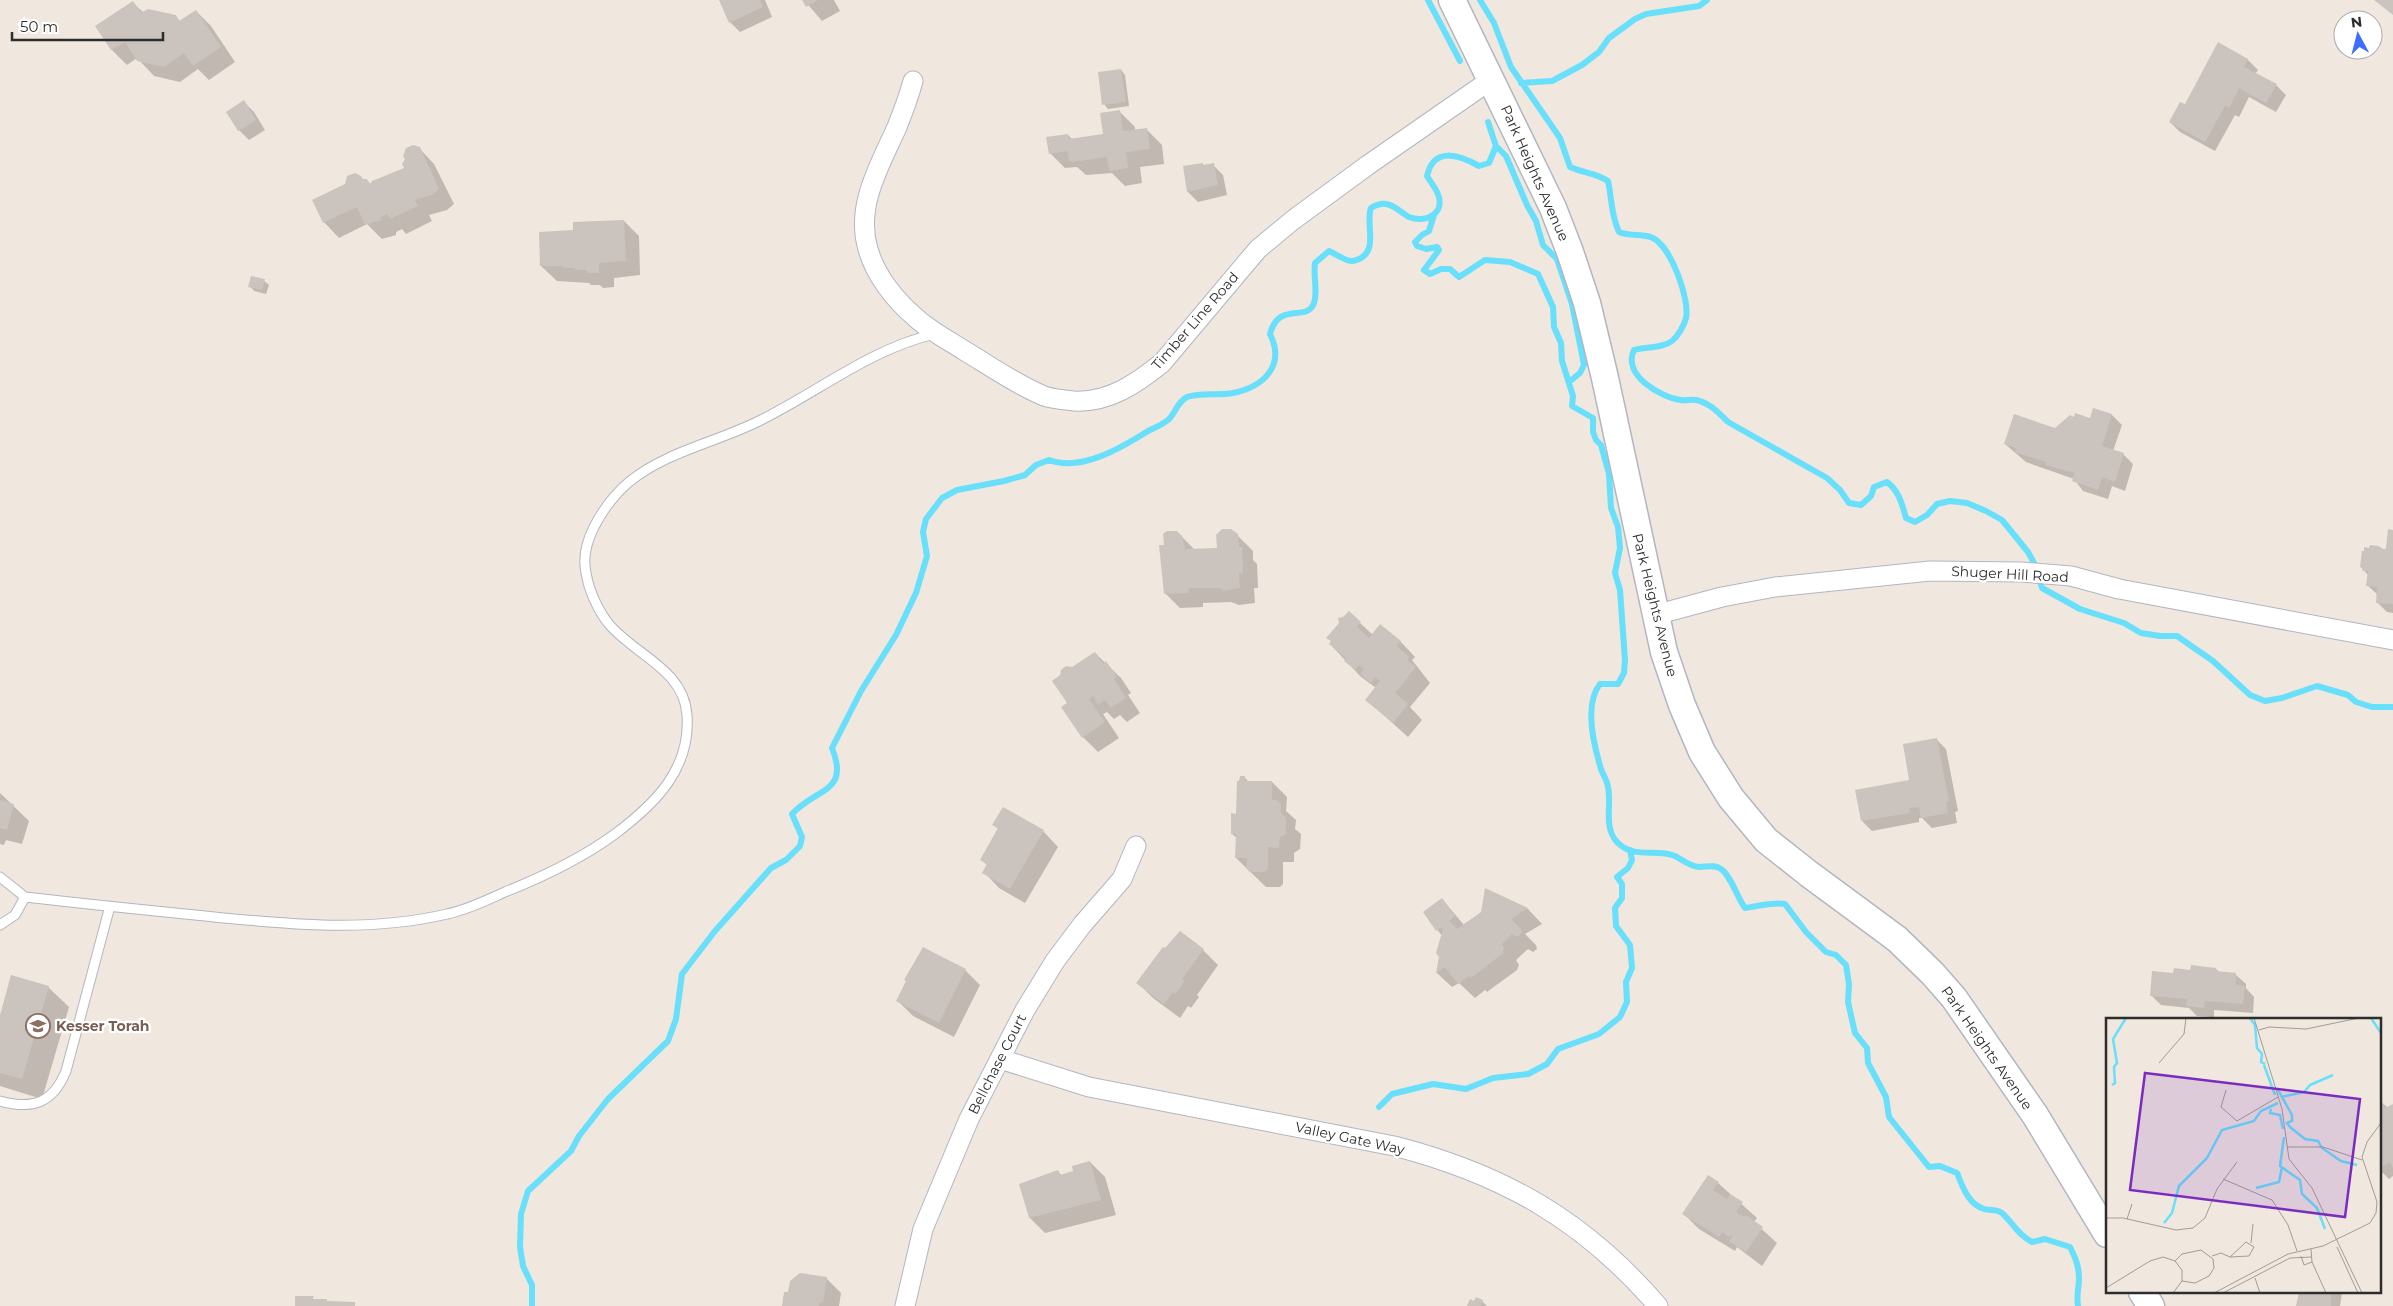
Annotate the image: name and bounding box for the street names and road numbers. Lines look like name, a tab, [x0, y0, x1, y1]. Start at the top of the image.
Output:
street label: Park Heights Avenue	[1497, 102, 1573, 244]
street label: Timber Line Road	[1148, 268, 1242, 374]
street label: Park Heights Avenue	[1628, 531, 1682, 679]
street label: Shuger Hill Road	[1951, 562, 2069, 586]
street label: Park Heights Avenue	[1937, 982, 2037, 1114]
street label: Bellchase Court	[964, 1010, 1030, 1117]
street label: Valley Gate Way	[1294, 1118, 1407, 1158]

